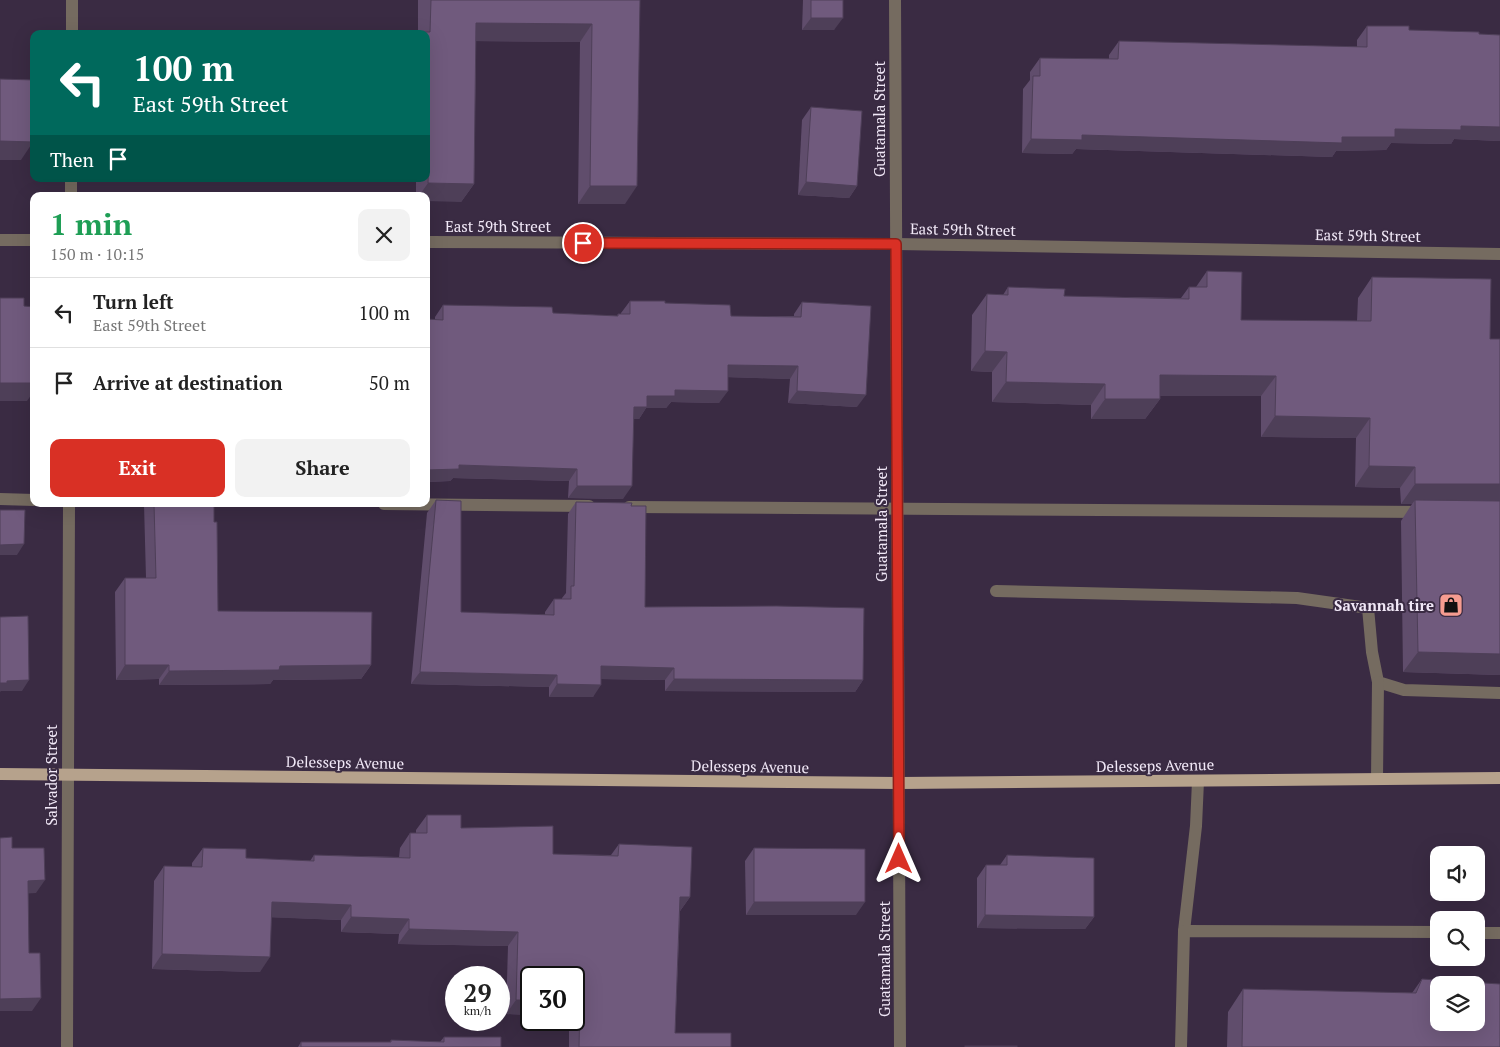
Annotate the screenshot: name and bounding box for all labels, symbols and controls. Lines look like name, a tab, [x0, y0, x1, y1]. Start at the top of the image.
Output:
text: 100 m	[133, 45, 234, 91]
icon: left	[50, 50, 115, 115]
street label: Guatamala Street	[869, 61, 889, 177]
text: East 59th Street	[133, 89, 289, 118]
icon: arrive	[104, 145, 132, 173]
text: Then	[50, 147, 94, 172]
text: 1 min	[50, 204, 132, 244]
button: close	[358, 209, 410, 261]
street label: East 59th Street	[445, 216, 551, 236]
street label: East 59th Street	[910, 218, 1017, 240]
pin	[562, 222, 604, 264]
street label: East 59th Street	[1315, 224, 1422, 246]
icon: arrive	[569, 229, 597, 257]
text: 150 m · 10:15	[50, 243, 144, 265]
text: Turn left	[93, 289, 174, 314]
icon: left	[50, 299, 78, 327]
text: 100 m	[359, 300, 410, 325]
text: East 59th Street	[93, 314, 206, 336]
icon: arrive	[50, 369, 78, 397]
text: Arrive at destination	[93, 370, 282, 395]
text: 50 m	[369, 370, 410, 395]
button: Exit	[50, 439, 225, 497]
button: Share	[235, 439, 410, 497]
street label: Guatamala Street	[871, 466, 891, 582]
shop icon: Savannah tire	[1438, 592, 1464, 618]
place label: Savannah tire	[1334, 595, 1434, 615]
street label: Salvador Street	[41, 724, 61, 826]
street label: Delesseps Avenue	[286, 751, 404, 773]
street label: Delesseps Avenue	[1096, 754, 1214, 776]
street label: Delesseps Avenue	[691, 755, 809, 777]
position arrow	[872, 832, 924, 884]
map controls	[1430, 846, 1485, 1031]
button: sound	[1430, 846, 1485, 901]
street label: Guatamala Street	[874, 901, 894, 1017]
button: search	[1430, 911, 1485, 966]
speed limit sign: 30	[520, 966, 585, 1031]
text: 29	[463, 976, 492, 1009]
button: layers	[1430, 976, 1485, 1031]
text: km/h	[464, 1003, 491, 1018]

